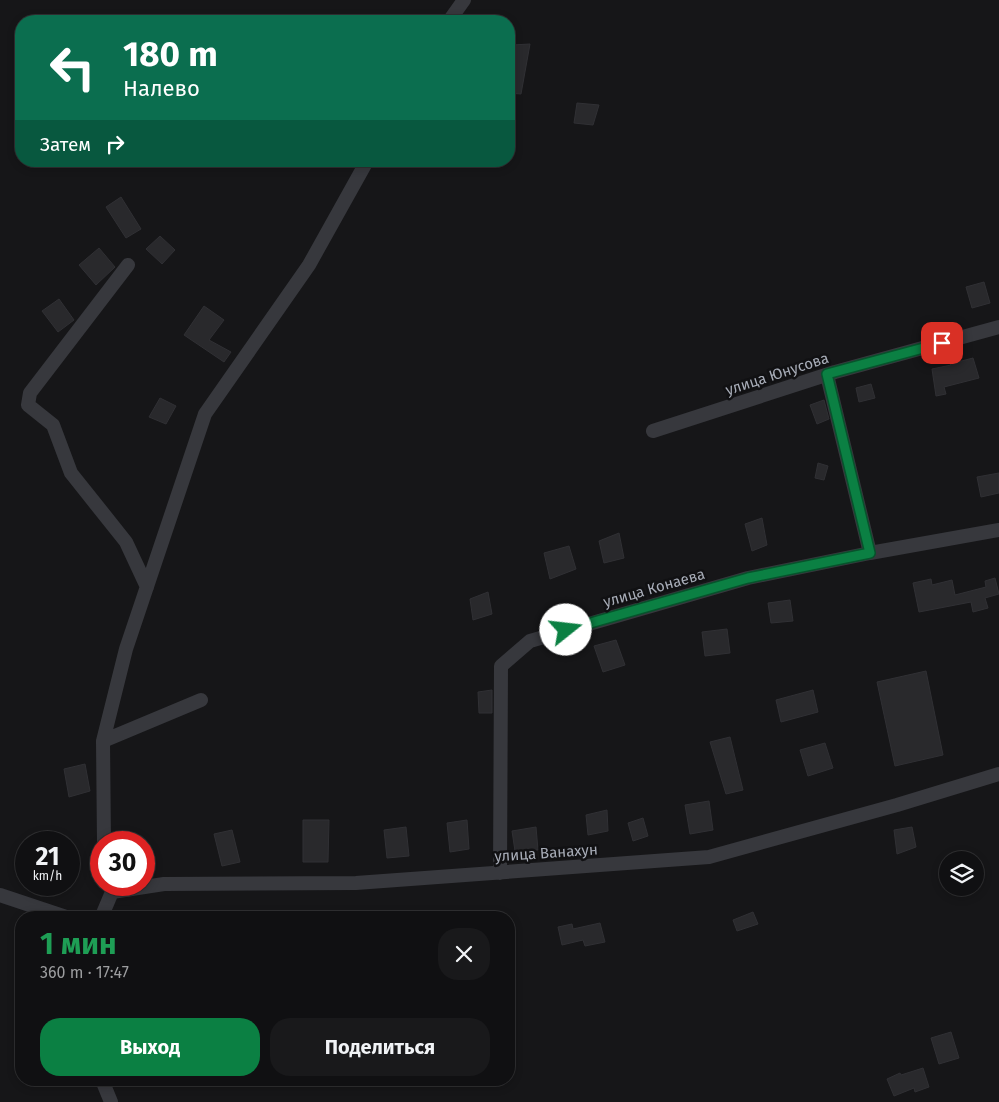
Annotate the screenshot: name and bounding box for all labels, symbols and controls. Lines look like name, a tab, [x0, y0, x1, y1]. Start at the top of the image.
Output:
text: 180 m	[123, 33, 218, 75]
icon: left	[40, 35, 105, 100]
text: Налево	[123, 75, 200, 102]
icon: right	[101, 130, 129, 158]
text: Затем	[40, 133, 91, 156]
pin	[921, 322, 963, 364]
icon: arrive	[928, 329, 956, 357]
street label: улица Юнусова	[723, 349, 831, 399]
street label: улица Конаева	[601, 565, 707, 611]
position arrow	[539, 603, 591, 655]
speed limit sign: 30	[90, 831, 155, 896]
street label: улица Ванахун	[494, 840, 598, 866]
text: 21	[36, 842, 59, 872]
map controls	[939, 851, 984, 896]
button: layers	[939, 851, 984, 896]
text: km/h	[33, 869, 62, 883]
text: 1 мин	[40, 926, 117, 962]
button: close	[438, 928, 490, 980]
text: 360 m · 17:47	[40, 963, 129, 982]
button: Выход	[40, 1018, 260, 1076]
button: Поделиться	[270, 1018, 490, 1076]

